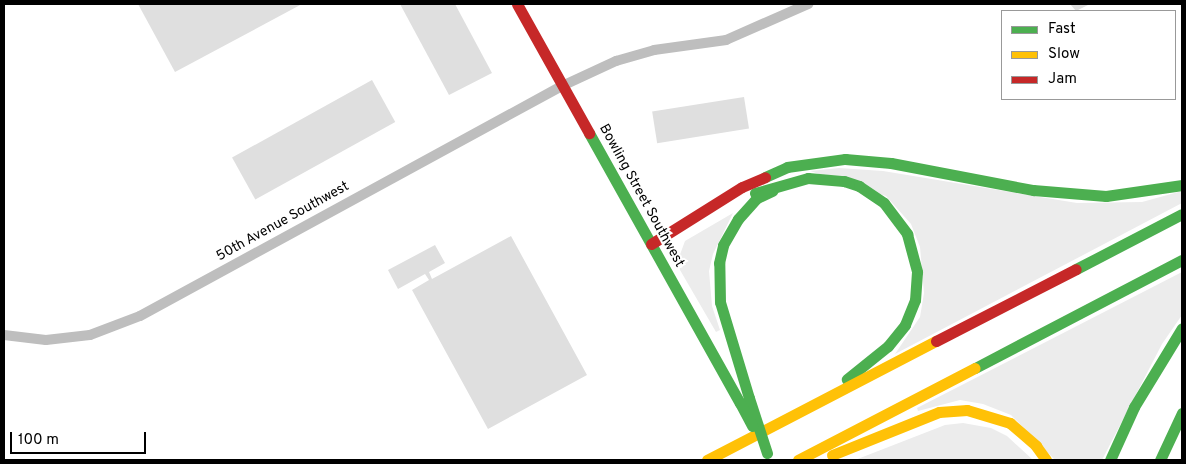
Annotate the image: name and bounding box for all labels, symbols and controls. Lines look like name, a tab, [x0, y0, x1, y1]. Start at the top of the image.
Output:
legend	[1001, 10, 1176, 100]
text: Fast	[1048, 20, 1076, 39]
text: Slow	[1048, 45, 1080, 64]
text: Jam	[1048, 70, 1077, 89]
street label: Bowling Street Southwest	[595, 122, 687, 270]
street label: 50th Avenue Southwest	[214, 178, 352, 266]
scale bar	[12, 422, 149, 454]
text: 100 m	[18, 431, 59, 450]

